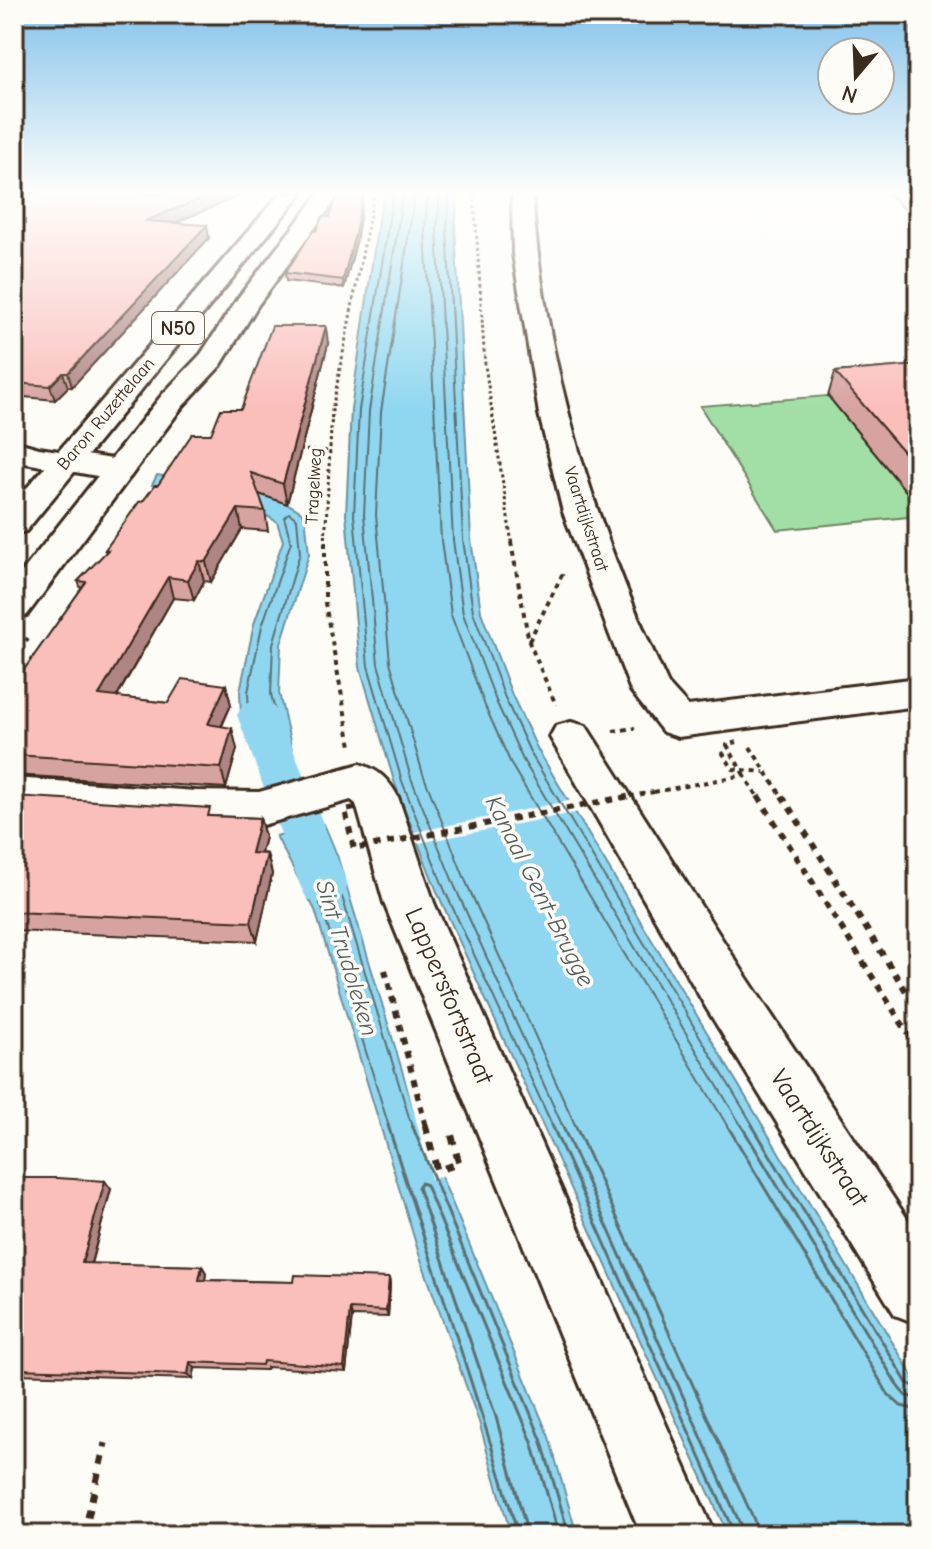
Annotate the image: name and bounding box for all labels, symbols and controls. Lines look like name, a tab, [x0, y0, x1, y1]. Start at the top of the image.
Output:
north arrow	[816, 36, 896, 116]
text: N	[839, 79, 861, 109]
road number: N50	[152, 312, 204, 344]
street label: Baron Ruzettelaan	[53, 353, 159, 475]
street label: Tragelweg	[301, 447, 327, 525]
street label: Vaartdijkstraat	[559, 464, 613, 575]
water label: Kanaal Gent-Brugge	[480, 791, 600, 991]
water label: Sint Trudoleken	[310, 877, 384, 1039]
street label: Lappersfortstraat	[398, 903, 500, 1090]
street label: Vaartdijkstraat	[764, 1064, 875, 1213]

